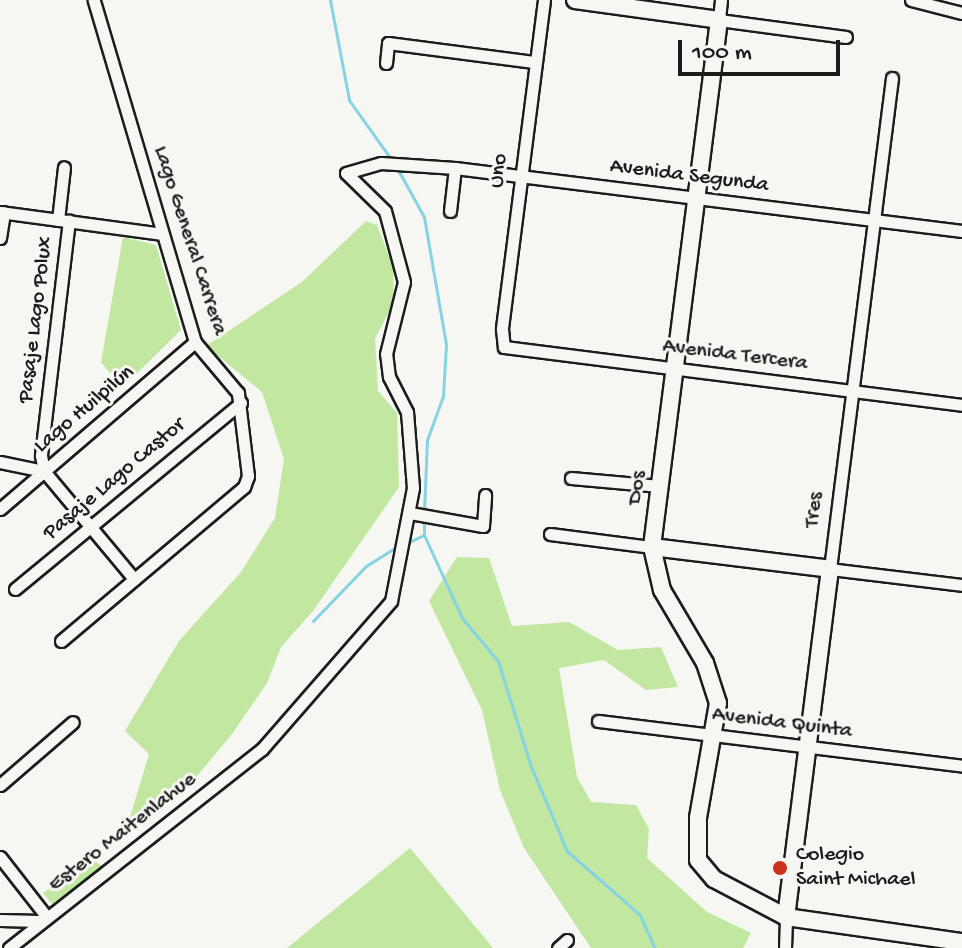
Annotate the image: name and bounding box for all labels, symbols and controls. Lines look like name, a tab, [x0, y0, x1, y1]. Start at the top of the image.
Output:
scale bar	[682, 24, 844, 74]
text: 100 m	[692, 39, 752, 68]
street label: Lago General Carrera	[146, 143, 232, 339]
street label: Uno	[485, 152, 515, 190]
street label: Avenida Segunda	[608, 154, 770, 200]
street label: Pasaje Lago Polux	[14, 235, 60, 405]
street label: Avenida Tercera	[661, 334, 809, 378]
street label: Lago Huilpilún	[29, 360, 141, 460]
street label: Pasaje Lago Castor	[39, 413, 191, 547]
street label: Dos	[623, 470, 653, 506]
street label: Tres	[800, 491, 830, 529]
street label: Avenida Quinta	[710, 702, 854, 746]
street label: Estero Maitenlahue	[44, 767, 202, 899]
place label: Colegio Saint Michael	[796, 842, 916, 894]
marker: Colegio Saint Michael	[771, 859, 789, 877]

